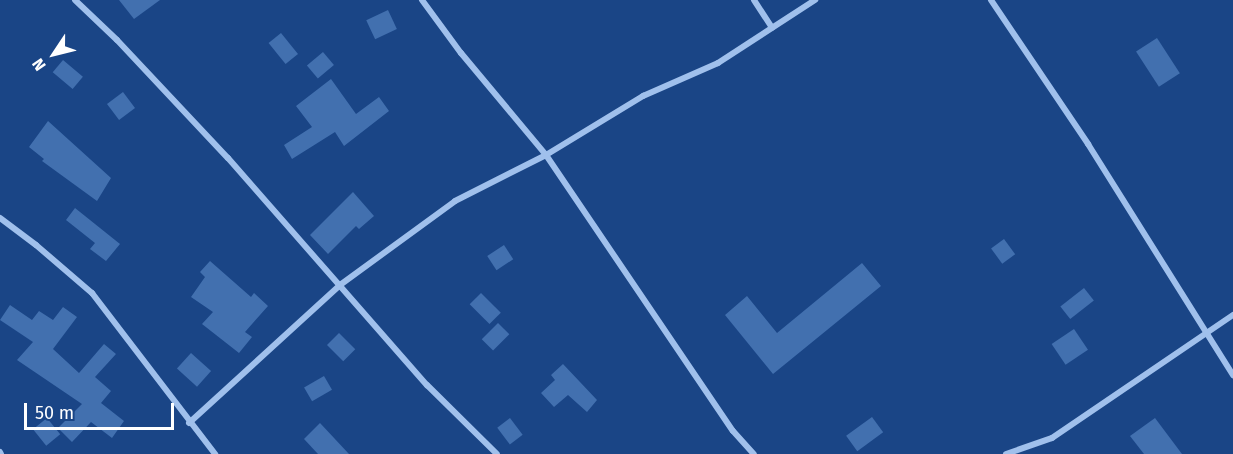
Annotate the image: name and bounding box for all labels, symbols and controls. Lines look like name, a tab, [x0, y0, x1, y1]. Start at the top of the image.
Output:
north arrow	[24, 24, 84, 84]
text: N	[28, 55, 50, 74]
scale bar	[27, 391, 177, 429]
text: 50 m	[35, 402, 74, 424]

